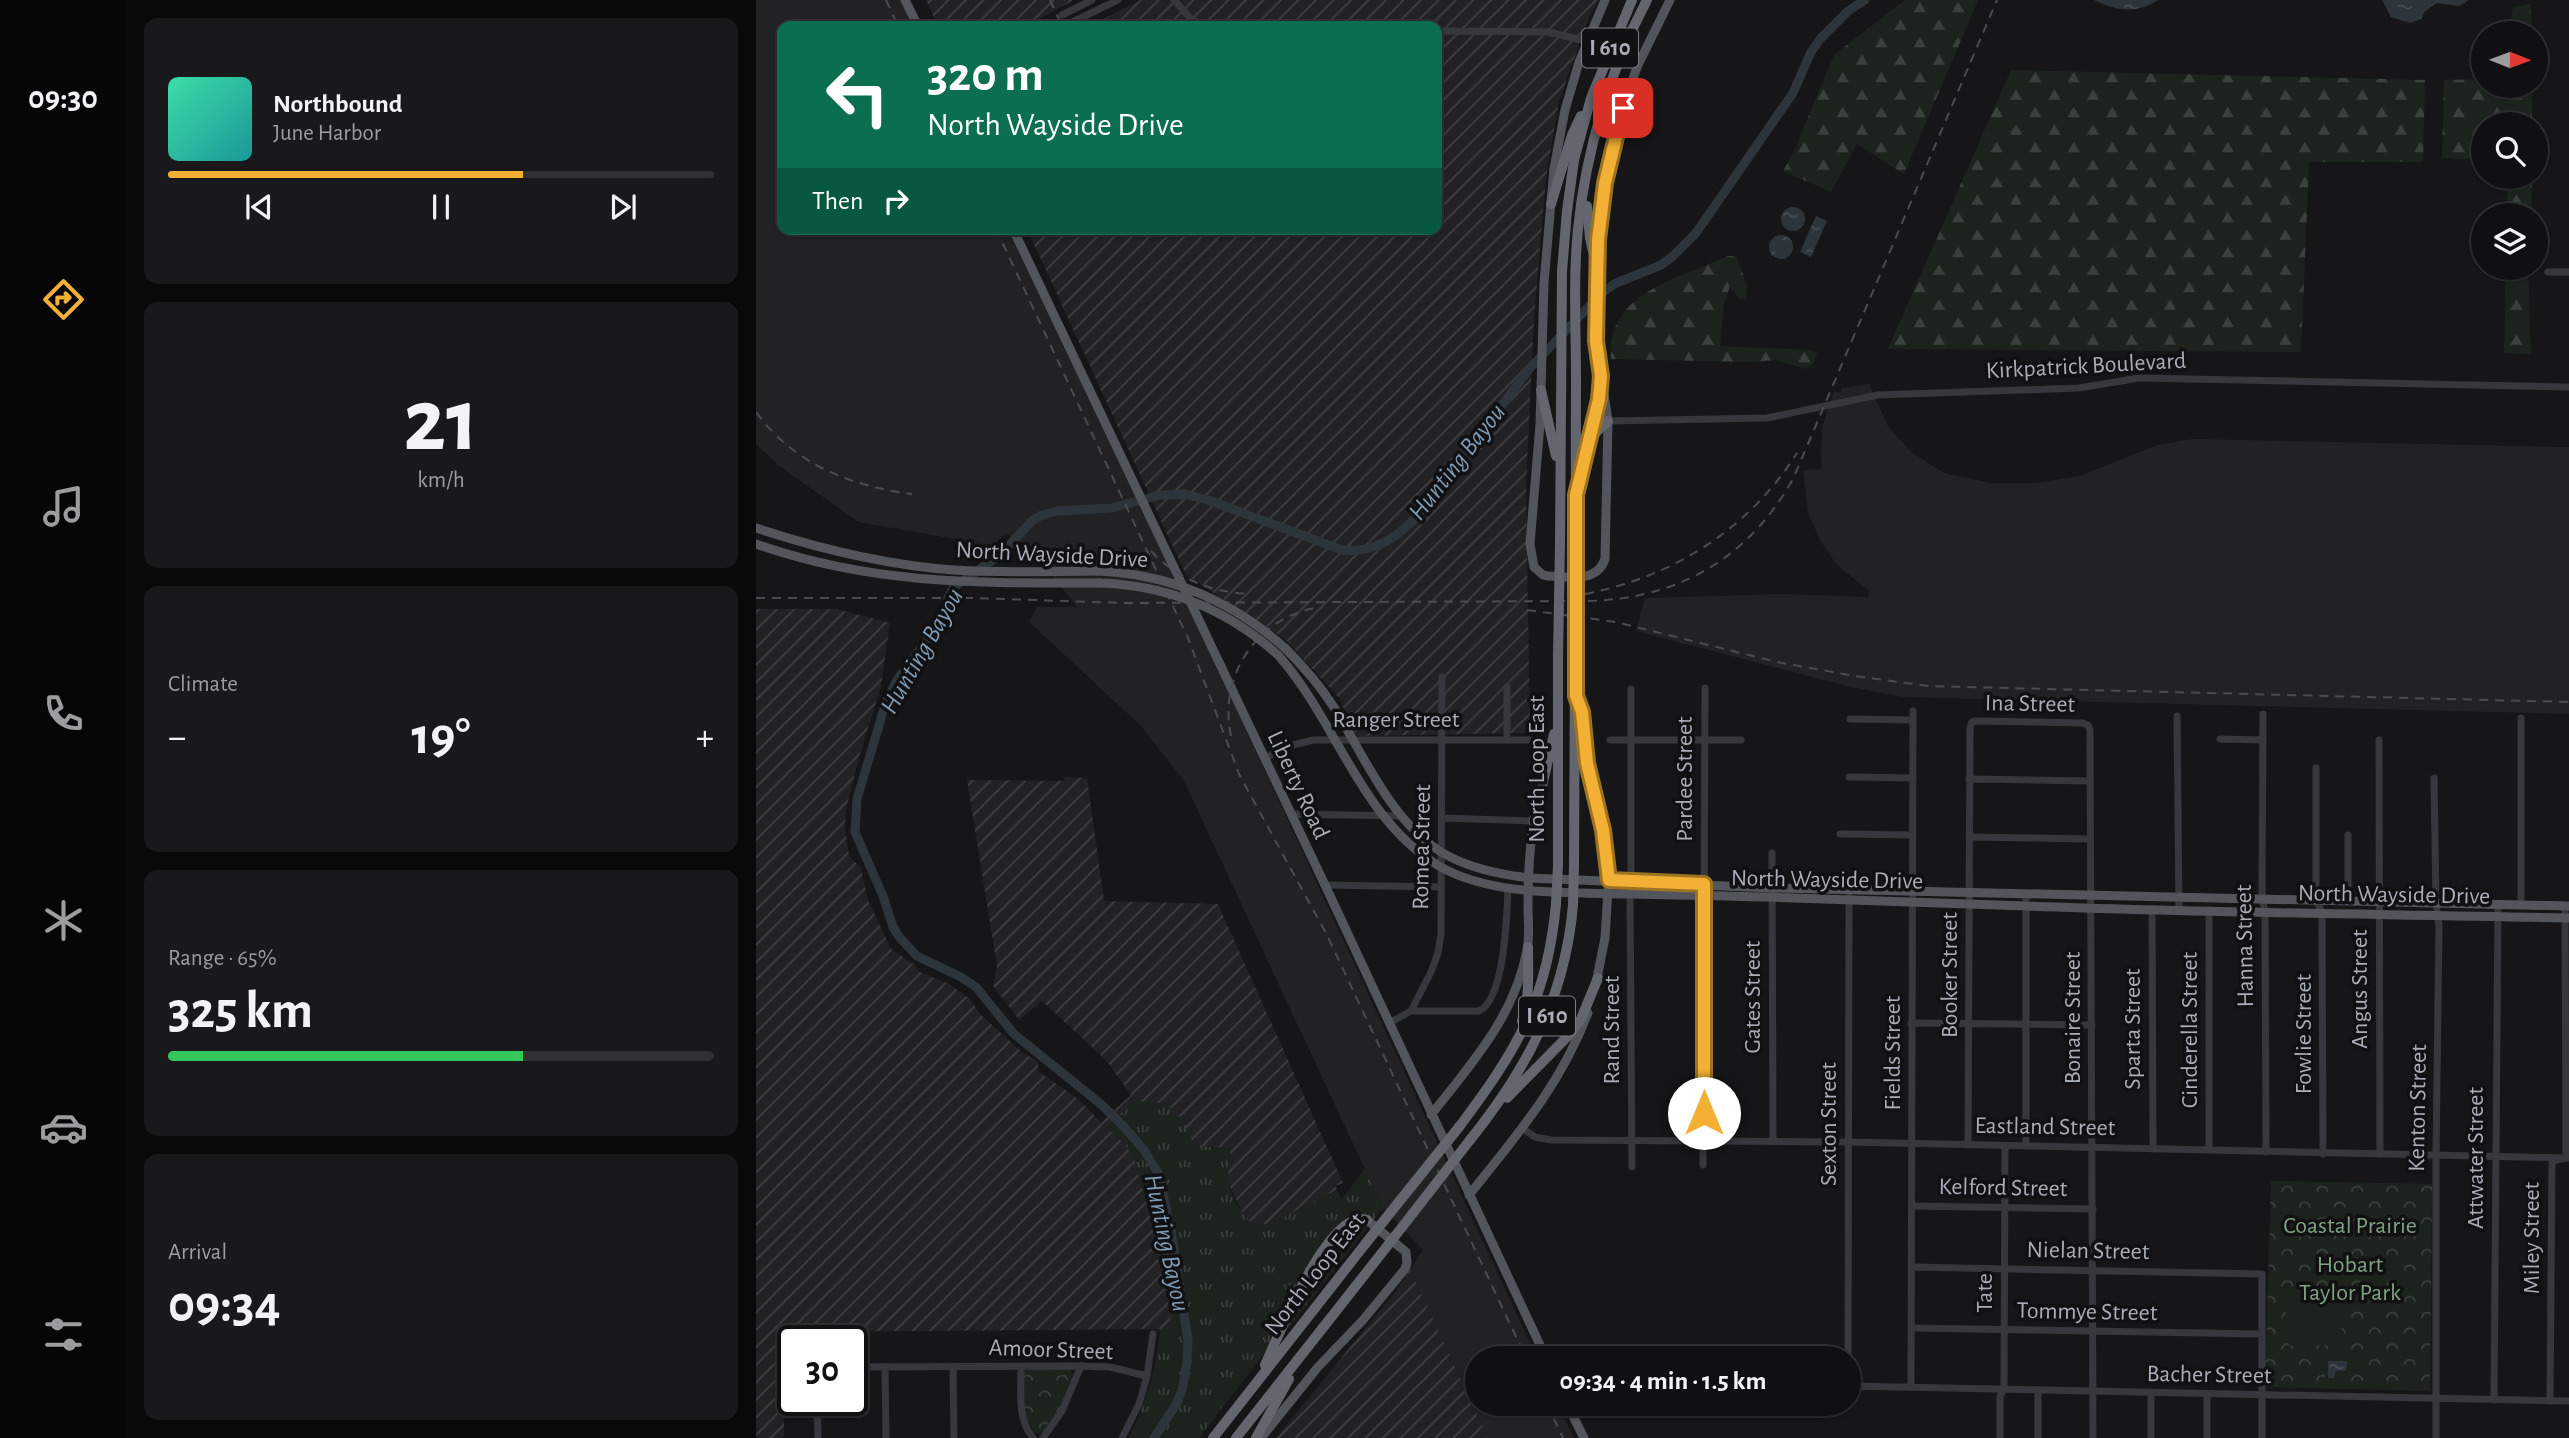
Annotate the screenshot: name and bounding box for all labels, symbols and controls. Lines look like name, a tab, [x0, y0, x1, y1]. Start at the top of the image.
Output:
north arrow	[2471, 21, 2548, 98]
map controls	[2471, 21, 2548, 280]
road number: I 610	[1582, 28, 1638, 68]
icon: left	[812, 49, 903, 140]
text: 320 m	[927, 51, 1044, 100]
pin	[1593, 78, 1653, 138]
text: 09:30	[28, 82, 98, 114]
icon: arrive	[1604, 89, 1642, 127]
text: Northbound	[273, 91, 402, 117]
text: North Wayside Drive	[927, 109, 1184, 141]
button: search	[2471, 112, 2548, 189]
text: June Harbor	[273, 122, 381, 145]
icon: right	[877, 182, 915, 220]
icon: previous	[240, 188, 278, 226]
icon: pause	[422, 188, 460, 226]
icon: next	[604, 188, 642, 226]
text: Then	[812, 188, 863, 214]
button: layers	[2471, 203, 2548, 280]
icon: directions	[39, 275, 88, 324]
street label: Kirkpatrick Boulevard	[1985, 349, 2187, 383]
text: 21	[403, 376, 479, 467]
water label: Hunting Bayou	[1404, 399, 1510, 525]
text: km/h	[417, 469, 465, 492]
icon: music	[39, 482, 88, 531]
street label: North Wayside Drive	[955, 538, 1149, 572]
water label: Hunting Bayou	[876, 584, 968, 718]
text: Climate	[168, 673, 238, 696]
icon: phone	[39, 689, 88, 738]
street label: Ina Street	[1985, 691, 2076, 717]
street label: North Loop East	[1525, 695, 1549, 843]
street label: Ranger Street	[1332, 708, 1460, 732]
text: 19°	[411, 711, 471, 763]
street label: Pardee Street	[1673, 716, 1697, 842]
text: −	[168, 719, 186, 757]
text: +	[696, 719, 714, 757]
street label: Liberty Road	[1262, 727, 1334, 843]
street label: Romea Street	[1409, 784, 1435, 910]
street label: North Wayside Drive	[1731, 866, 1923, 894]
street label: North Wayside Drive	[2298, 881, 2490, 909]
street label: Hanna Street	[2232, 884, 2258, 1008]
icon: climate	[39, 896, 88, 945]
street label: Booker Street	[1938, 912, 1962, 1038]
street label: Angus Street	[2348, 929, 2372, 1049]
street label: Gates Street	[1741, 940, 1765, 1053]
text: Range · 65%	[168, 947, 277, 970]
street label: Bonaire Street	[2061, 951, 2085, 1084]
street label: Cinderella Street	[2178, 951, 2202, 1108]
street label: Sparta Street	[2121, 968, 2145, 1090]
street label: Fowlie Street	[2292, 973, 2316, 1094]
street label: Rand Street	[1600, 975, 1624, 1084]
text: 325 km	[168, 985, 313, 1037]
street label: Fields Street	[1881, 995, 1905, 1110]
road number: I 610	[1519, 996, 1575, 1036]
street label: Kenton Street	[2405, 1044, 2431, 1172]
street label: Sexton Street	[1817, 1062, 1841, 1186]
position arrow	[1667, 1076, 1741, 1150]
street label: Attwater Street	[2464, 1087, 2488, 1229]
icon: car	[39, 1103, 88, 1152]
street label: Eastland Street	[1974, 1114, 2116, 1140]
water label: Hunting Bayou	[1140, 1172, 1194, 1314]
street label: Kelford Street	[1939, 1175, 2068, 1201]
street label: Miley Street	[2520, 1181, 2544, 1294]
street label: North Loop East	[1260, 1208, 1370, 1339]
park label: Coastal Prairie	[2283, 1214, 2417, 1238]
street label: Nielan Street	[2026, 1238, 2150, 1264]
text: Arrival	[168, 1241, 227, 1264]
park label: Hobart Taylor Park	[2299, 1253, 2401, 1305]
street label: Tate	[1973, 1273, 1997, 1313]
text: 09:34	[168, 1279, 281, 1331]
street label: Tommye Street	[2016, 1299, 2158, 1325]
icon: filters	[39, 1310, 88, 1359]
speed limit sign: 30	[777, 1325, 868, 1416]
street label: Amoor Street	[988, 1336, 1114, 1364]
street label: Bacher Street	[2146, 1362, 2272, 1388]
text: 09:34 · 4 min · 1.5 km	[1560, 1368, 1766, 1394]

